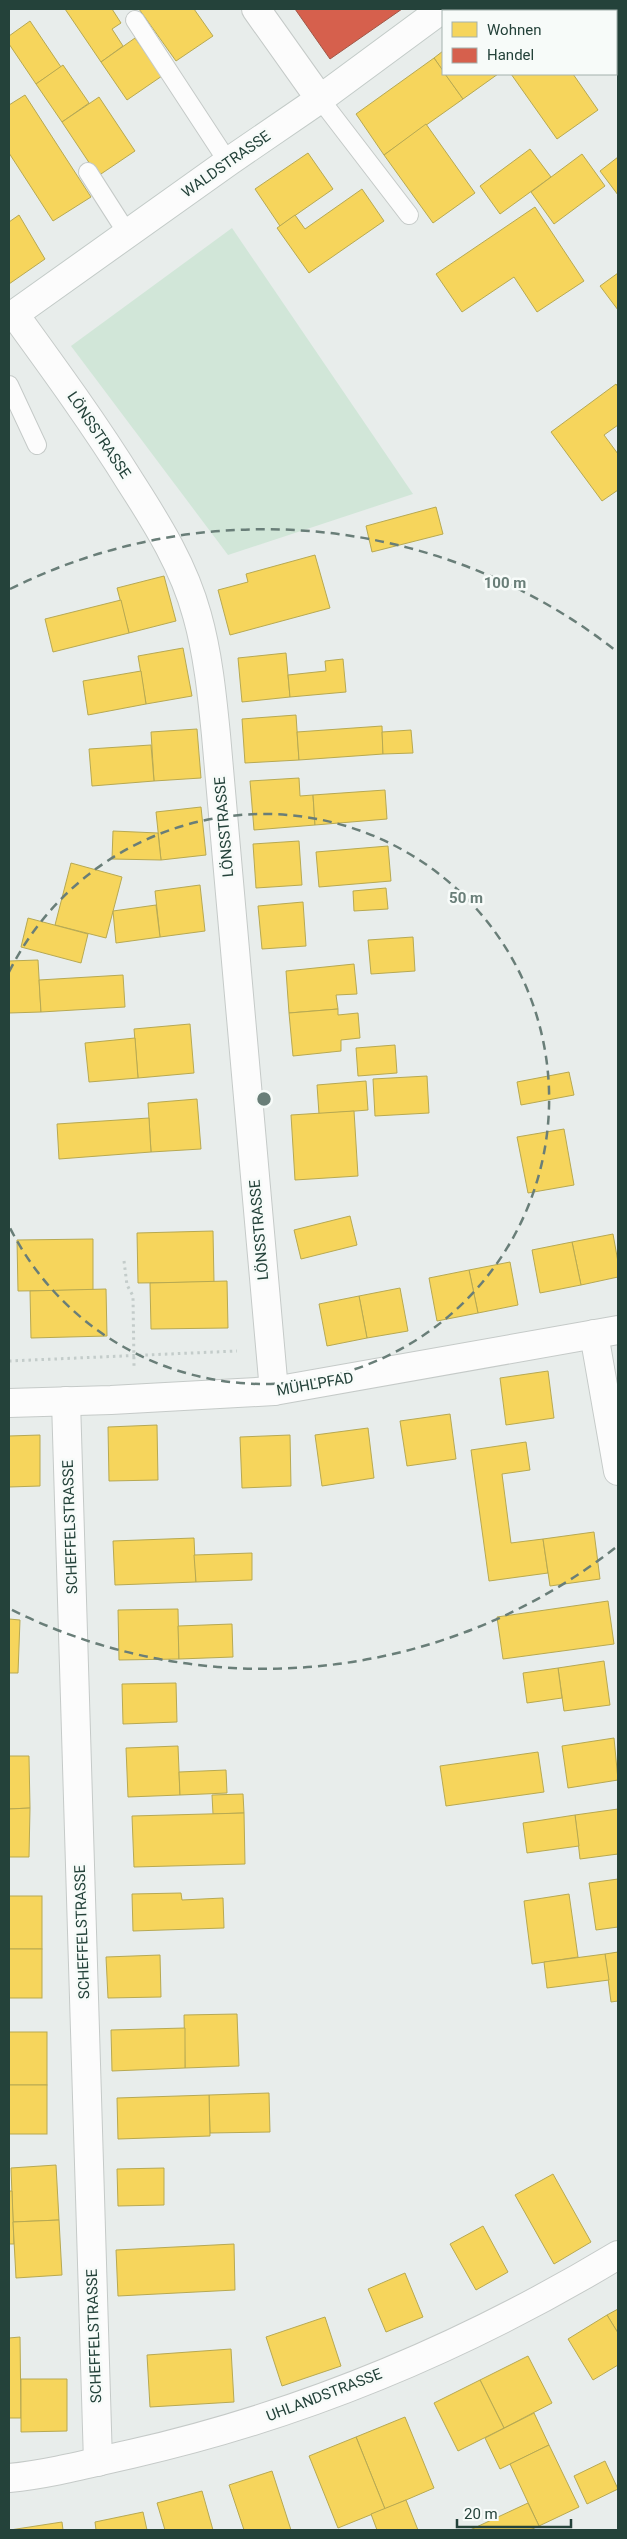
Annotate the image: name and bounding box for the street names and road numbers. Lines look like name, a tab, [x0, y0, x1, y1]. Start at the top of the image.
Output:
street label: WALDSTRASSE	[178, 127, 274, 201]
street label: LÖNSSTRASSE	[63, 388, 135, 482]
street label: LÖNSSTRASSE	[211, 776, 237, 878]
street label: LÖNSSTRASSE	[246, 1179, 272, 1281]
street label: MÜHLPFAD	[275, 1368, 355, 1400]
street label: SCHEFFELSTRASSE	[59, 1459, 81, 1594]
street label: SCHEFFELSTRASSE	[71, 1864, 93, 1999]
street label: SCHEFFELSTRASSE	[83, 2268, 105, 2403]
street label: UHLANDSTRASSE	[264, 2365, 385, 2425]

